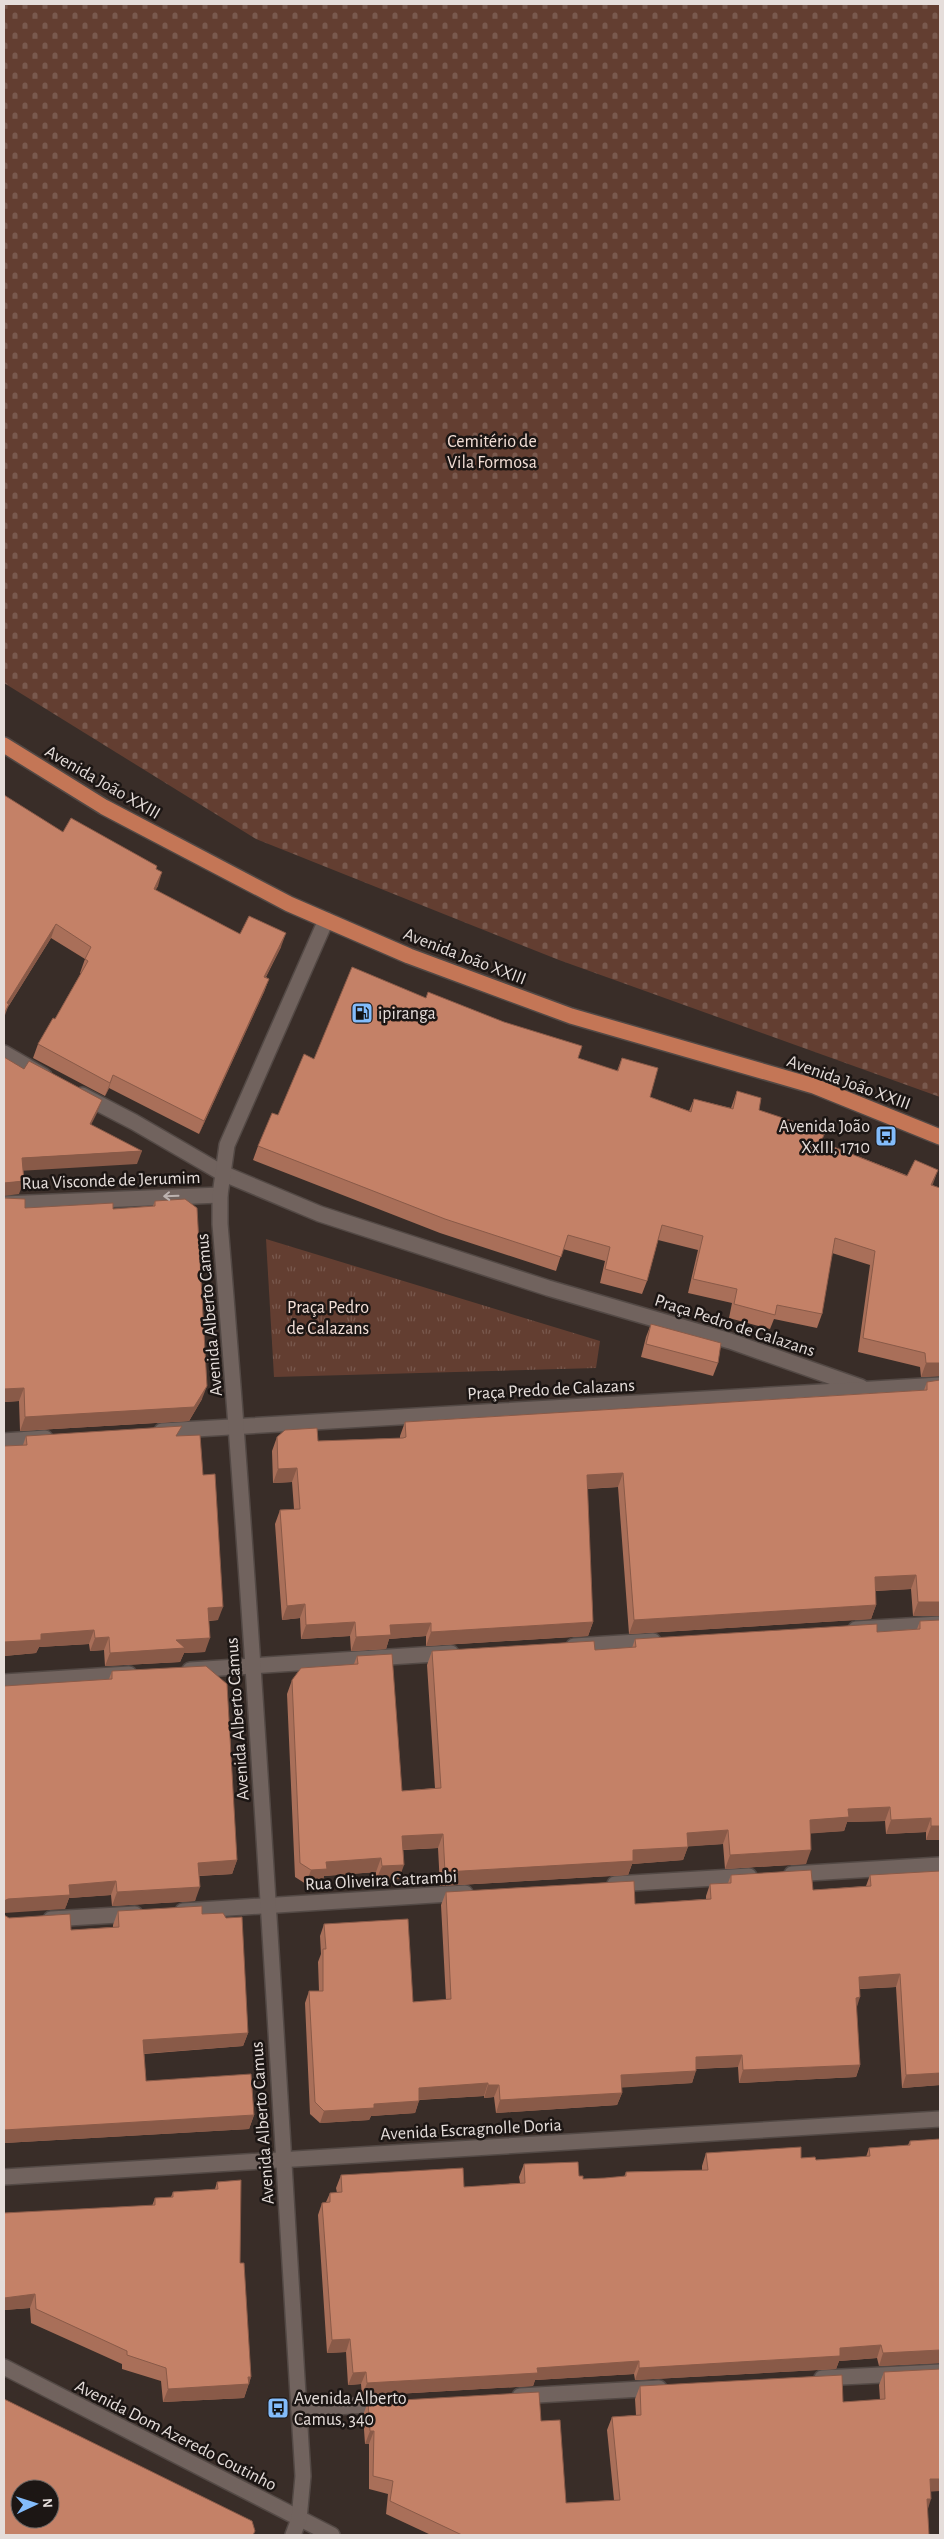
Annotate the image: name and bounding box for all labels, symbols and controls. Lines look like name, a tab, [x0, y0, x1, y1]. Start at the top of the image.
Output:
park label: Cemitério de Vila Formosa	[447, 433, 537, 472]
street label: Avenida João XXIII	[42, 743, 163, 823]
street label: Avenida João XXIII	[401, 925, 529, 989]
fuel station icon: ipiranga	[350, 1001, 374, 1025]
place label: ipiranga	[378, 1005, 436, 1023]
street label: Avenida João XXIII	[784, 1052, 913, 1114]
place label: Avenida João XxIII, 1710	[779, 1118, 870, 1157]
bus stop icon: Avenida João XxIII, 1710	[874, 1124, 898, 1148]
street label: Rua Visconde de Jerumim	[21, 1169, 201, 1193]
one-way arrow	[163, 1191, 180, 1201]
street label: Avenida Alberto Camus	[194, 1233, 226, 1397]
street label: Praça Pedro de Calazans	[652, 1292, 817, 1360]
park label: Praça Pedro de Calazans	[287, 1299, 369, 1338]
street label: Praça Predo de Calazans	[467, 1377, 635, 1403]
street label: Avenida Alberto Camus	[223, 1637, 253, 1801]
street label: Rua Oliveira Catrambi	[304, 1868, 458, 1894]
street label: Avenida Alberto Camus	[248, 2041, 278, 2205]
street label: Avenida Escragnolle Doria	[380, 2116, 562, 2144]
street label: Avenida Dom Azeredo Coutinho	[72, 2377, 279, 2495]
place label: Avenida Alberto Camus, 340	[294, 2390, 407, 2429]
bus stop icon: Avenida Alberto Camus, 340	[266, 2396, 290, 2420]
north arrow	[10, 2479, 60, 2529]
text: N	[40, 2498, 54, 2509]

